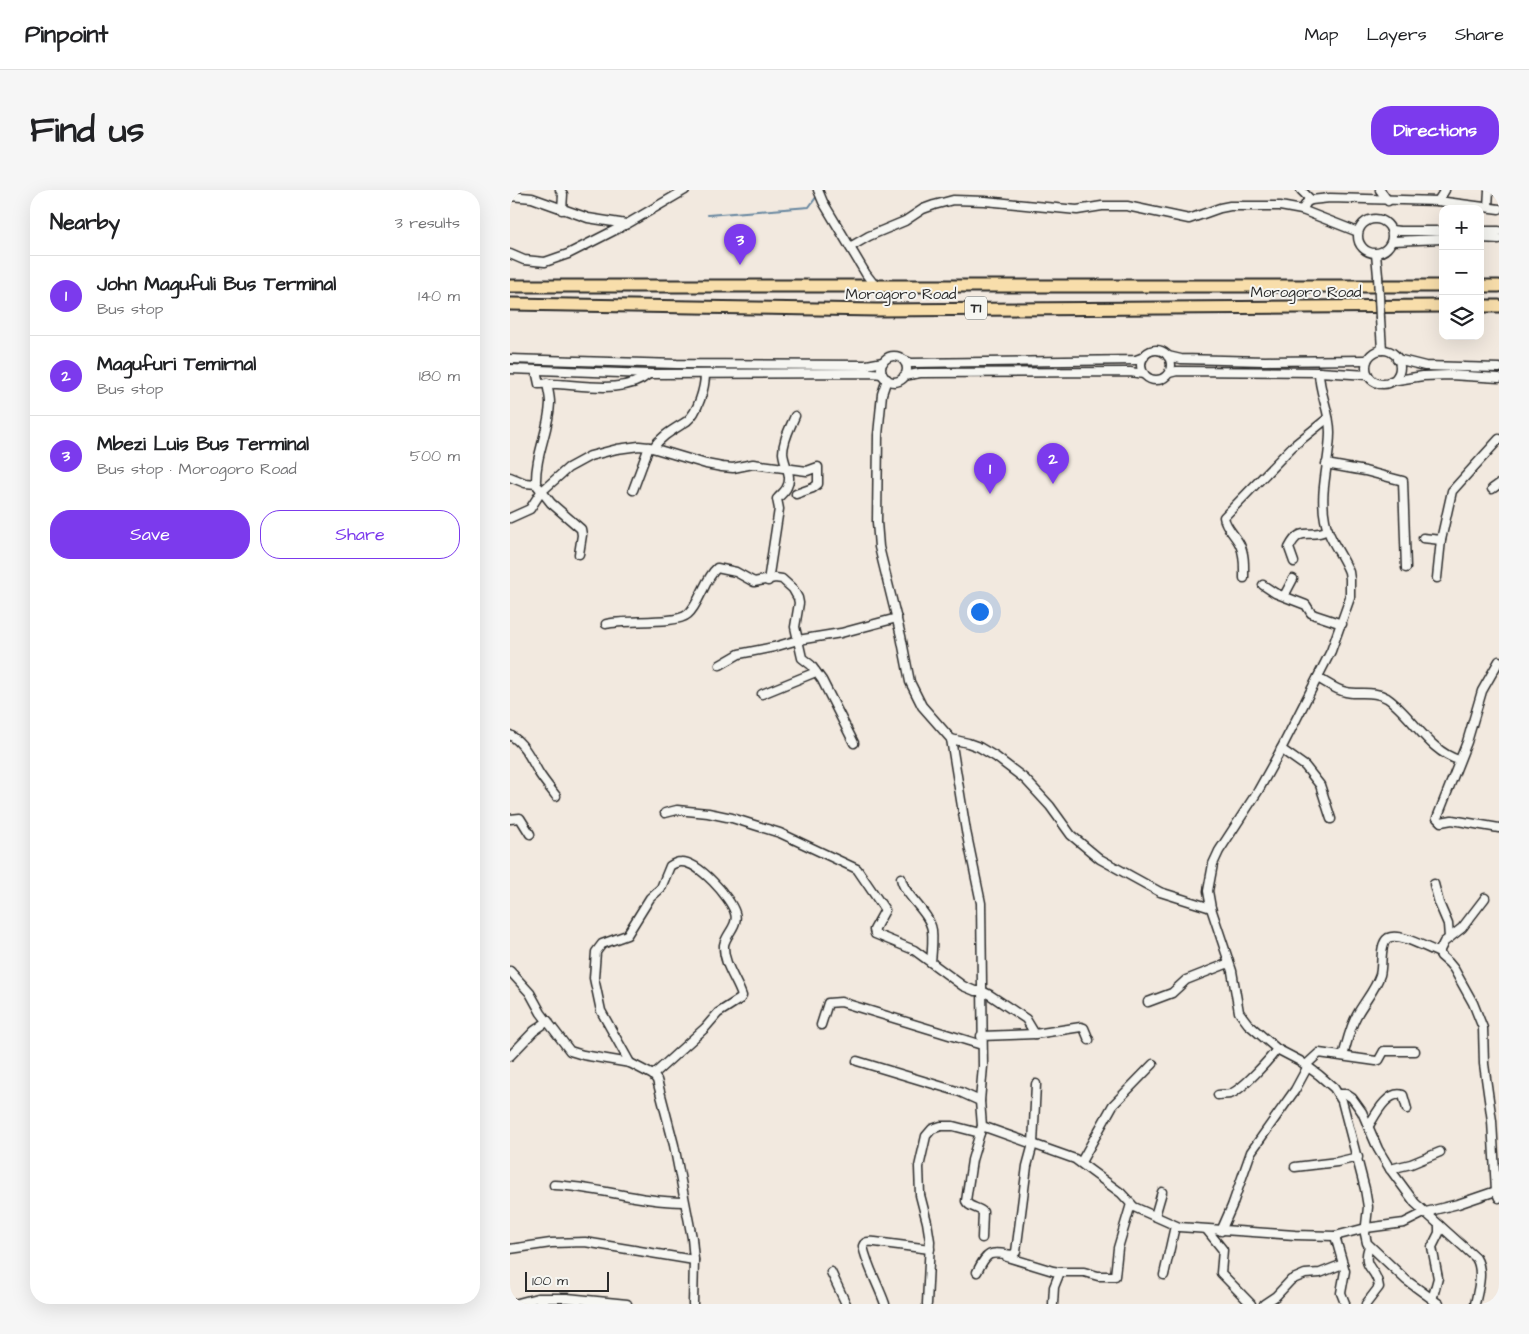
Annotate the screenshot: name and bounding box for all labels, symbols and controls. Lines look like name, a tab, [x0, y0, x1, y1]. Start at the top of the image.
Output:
text: Pinpoint	[25, 18, 108, 52]
text: Map	[1304, 22, 1338, 47]
text: Layers	[1366, 22, 1427, 47]
text: Share	[1455, 22, 1504, 47]
text: Find us	[30, 106, 144, 155]
button: Directions	[1371, 106, 1499, 155]
map controls	[1439, 205, 1484, 340]
button: +	[1439, 205, 1484, 250]
text: Nearby	[50, 208, 120, 237]
text: 3 results	[395, 212, 460, 234]
pin: 3	[724, 224, 756, 265]
button: −	[1439, 250, 1484, 295]
text: John Magufuli Bus Terminal	[97, 271, 336, 298]
street label: Morogoro Road	[1251, 282, 1362, 304]
street label: Morogoro Road	[846, 284, 957, 306]
text: 1	[65, 285, 67, 307]
text: 140 m	[418, 285, 460, 307]
button: layers	[1439, 295, 1484, 340]
road number: T1	[965, 296, 987, 320]
text: Bus stop	[97, 298, 163, 320]
text: Magufuri Temirnal	[97, 351, 256, 378]
text: 2	[61, 365, 71, 387]
text: 180 m	[419, 365, 460, 387]
text: Bus stop	[97, 378, 163, 400]
text: Mbezi Luis Bus Terminal	[97, 431, 309, 458]
pin: 2	[1037, 443, 1069, 484]
text: 3	[62, 445, 70, 467]
text: 500 m	[410, 445, 460, 467]
pin: 1	[974, 453, 1006, 494]
text: Bus stop · Morogoro Road	[97, 458, 297, 480]
button: Save	[50, 510, 250, 559]
button: Share	[260, 510, 460, 559]
your location	[967, 599, 993, 625]
scale bar	[525, 1269, 609, 1292]
text: 100 m	[532, 1271, 568, 1291]

